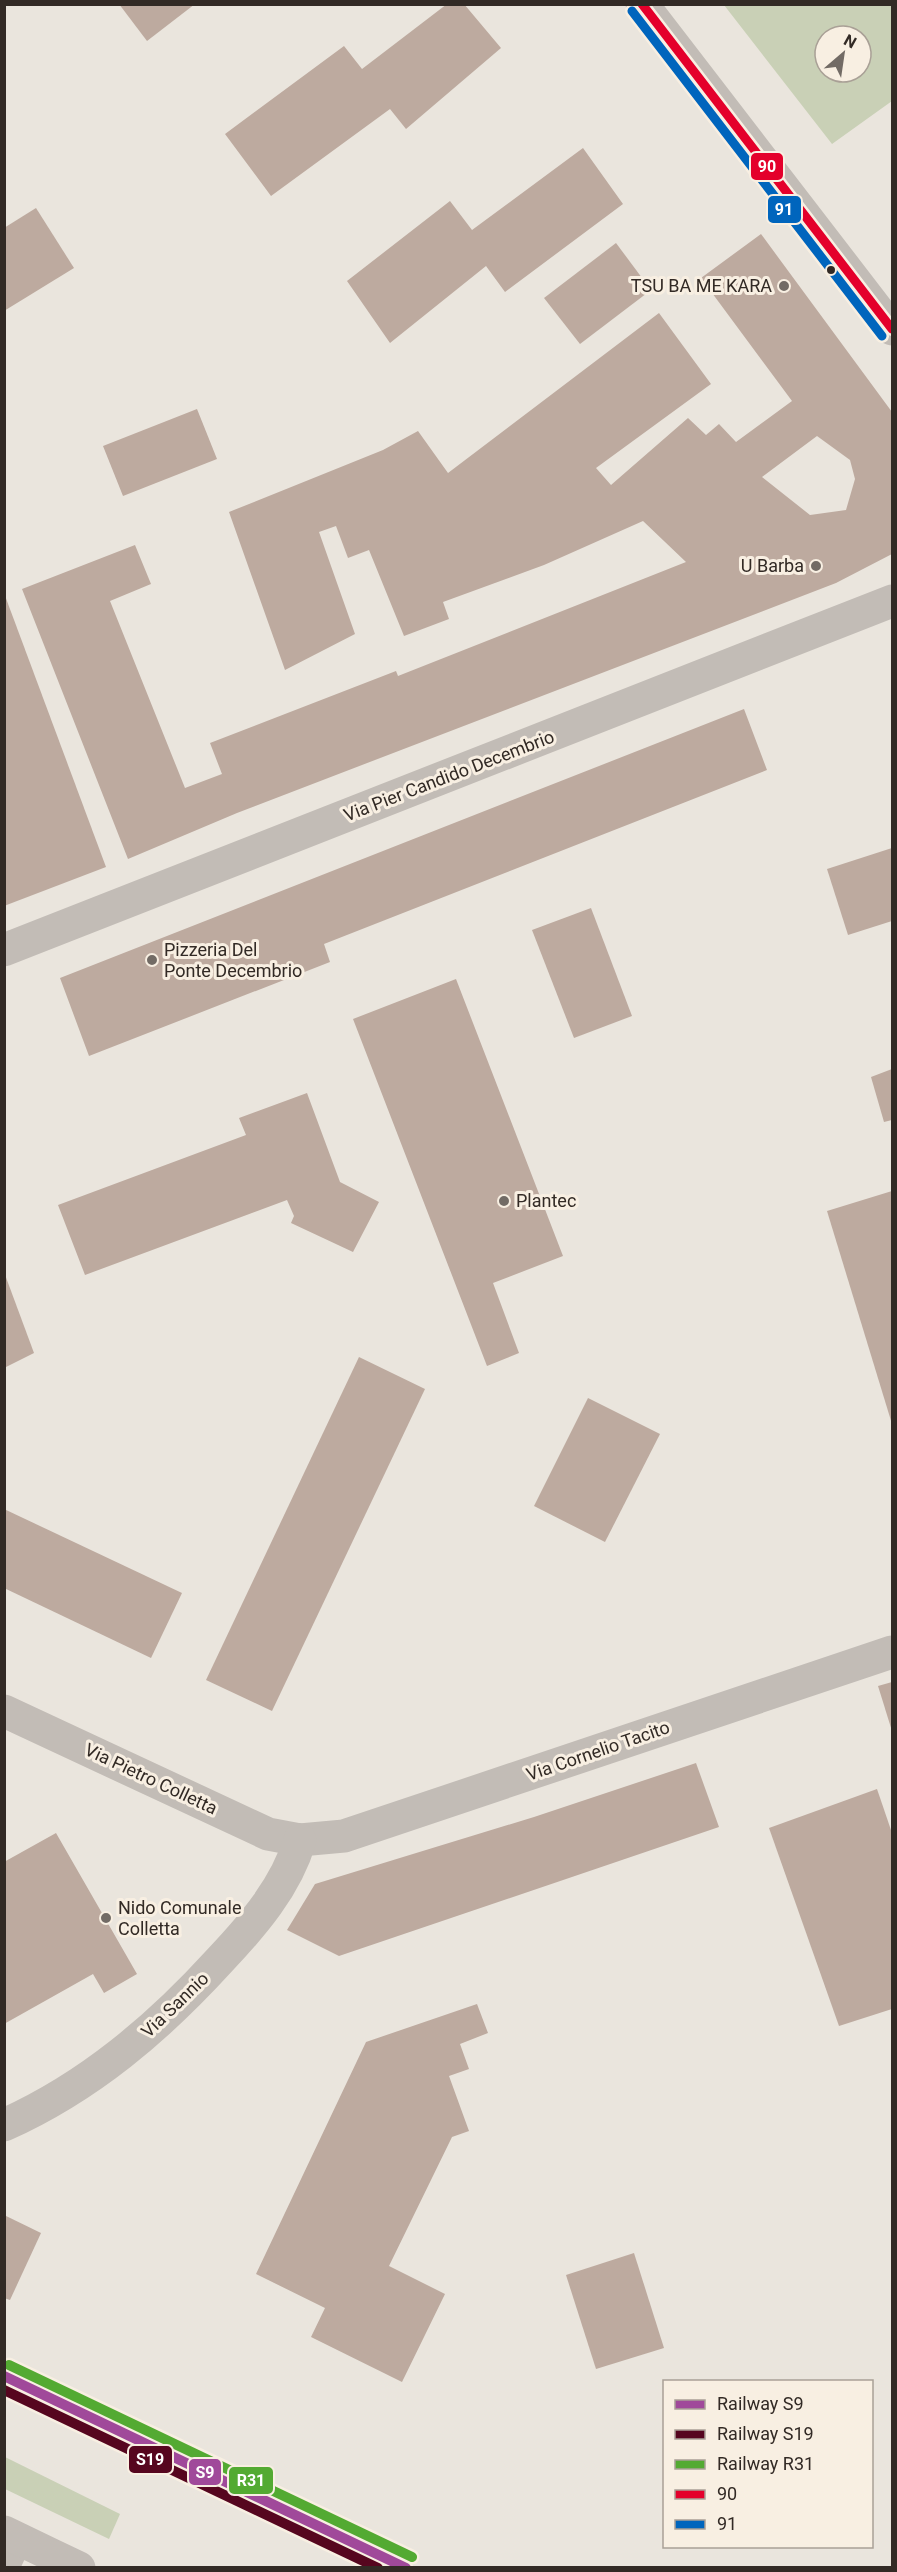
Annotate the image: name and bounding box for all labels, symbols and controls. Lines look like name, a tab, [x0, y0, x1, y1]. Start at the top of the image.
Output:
north arrow	[813, 24, 873, 84]
text: N	[840, 30, 860, 52]
line badge: 90	[750, 152, 784, 181]
text: 90	[758, 157, 776, 176]
line badge: 91	[767, 195, 802, 224]
text: 91	[775, 200, 793, 219]
unlabelled marker	[825, 264, 837, 276]
place label: TSU BA ME KARA	[631, 275, 772, 296]
marker: TSU BA ME KARA	[777, 279, 791, 293]
place label: U Barba	[741, 555, 804, 576]
marker: U Barba	[809, 559, 823, 573]
street label: Via Pier Candido Decembrio	[341, 726, 557, 825]
place label: Pizzeria Del Ponte Decembrio	[164, 939, 302, 981]
marker: Pizzeria Del Ponte Decembrio	[145, 953, 159, 967]
place label: Plantec	[516, 1190, 576, 1211]
marker: Plantec	[497, 1194, 511, 1208]
street label: Via Cornelio Tacito	[523, 1716, 672, 1785]
street label: Via Pietro Colletta	[82, 1739, 221, 1818]
place label: Nido Comunale Colletta	[118, 1897, 241, 1939]
marker: Nido Comunale Colletta	[99, 1911, 113, 1925]
street label: Via Sannio	[137, 1968, 213, 2042]
legend	[663, 2380, 873, 2548]
text: Railway S9	[717, 2393, 804, 2414]
text: Railway S19	[717, 2423, 814, 2444]
line badge: S19	[128, 2445, 173, 2474]
text: S19	[136, 2450, 164, 2469]
text: Railway R31	[717, 2453, 814, 2474]
line badge: S9	[188, 2458, 222, 2486]
text: S9	[195, 2463, 215, 2482]
line badge: R31	[228, 2466, 274, 2495]
text: R31	[237, 2471, 265, 2490]
text: 90	[717, 2483, 737, 2504]
text: 91	[717, 2513, 737, 2534]

